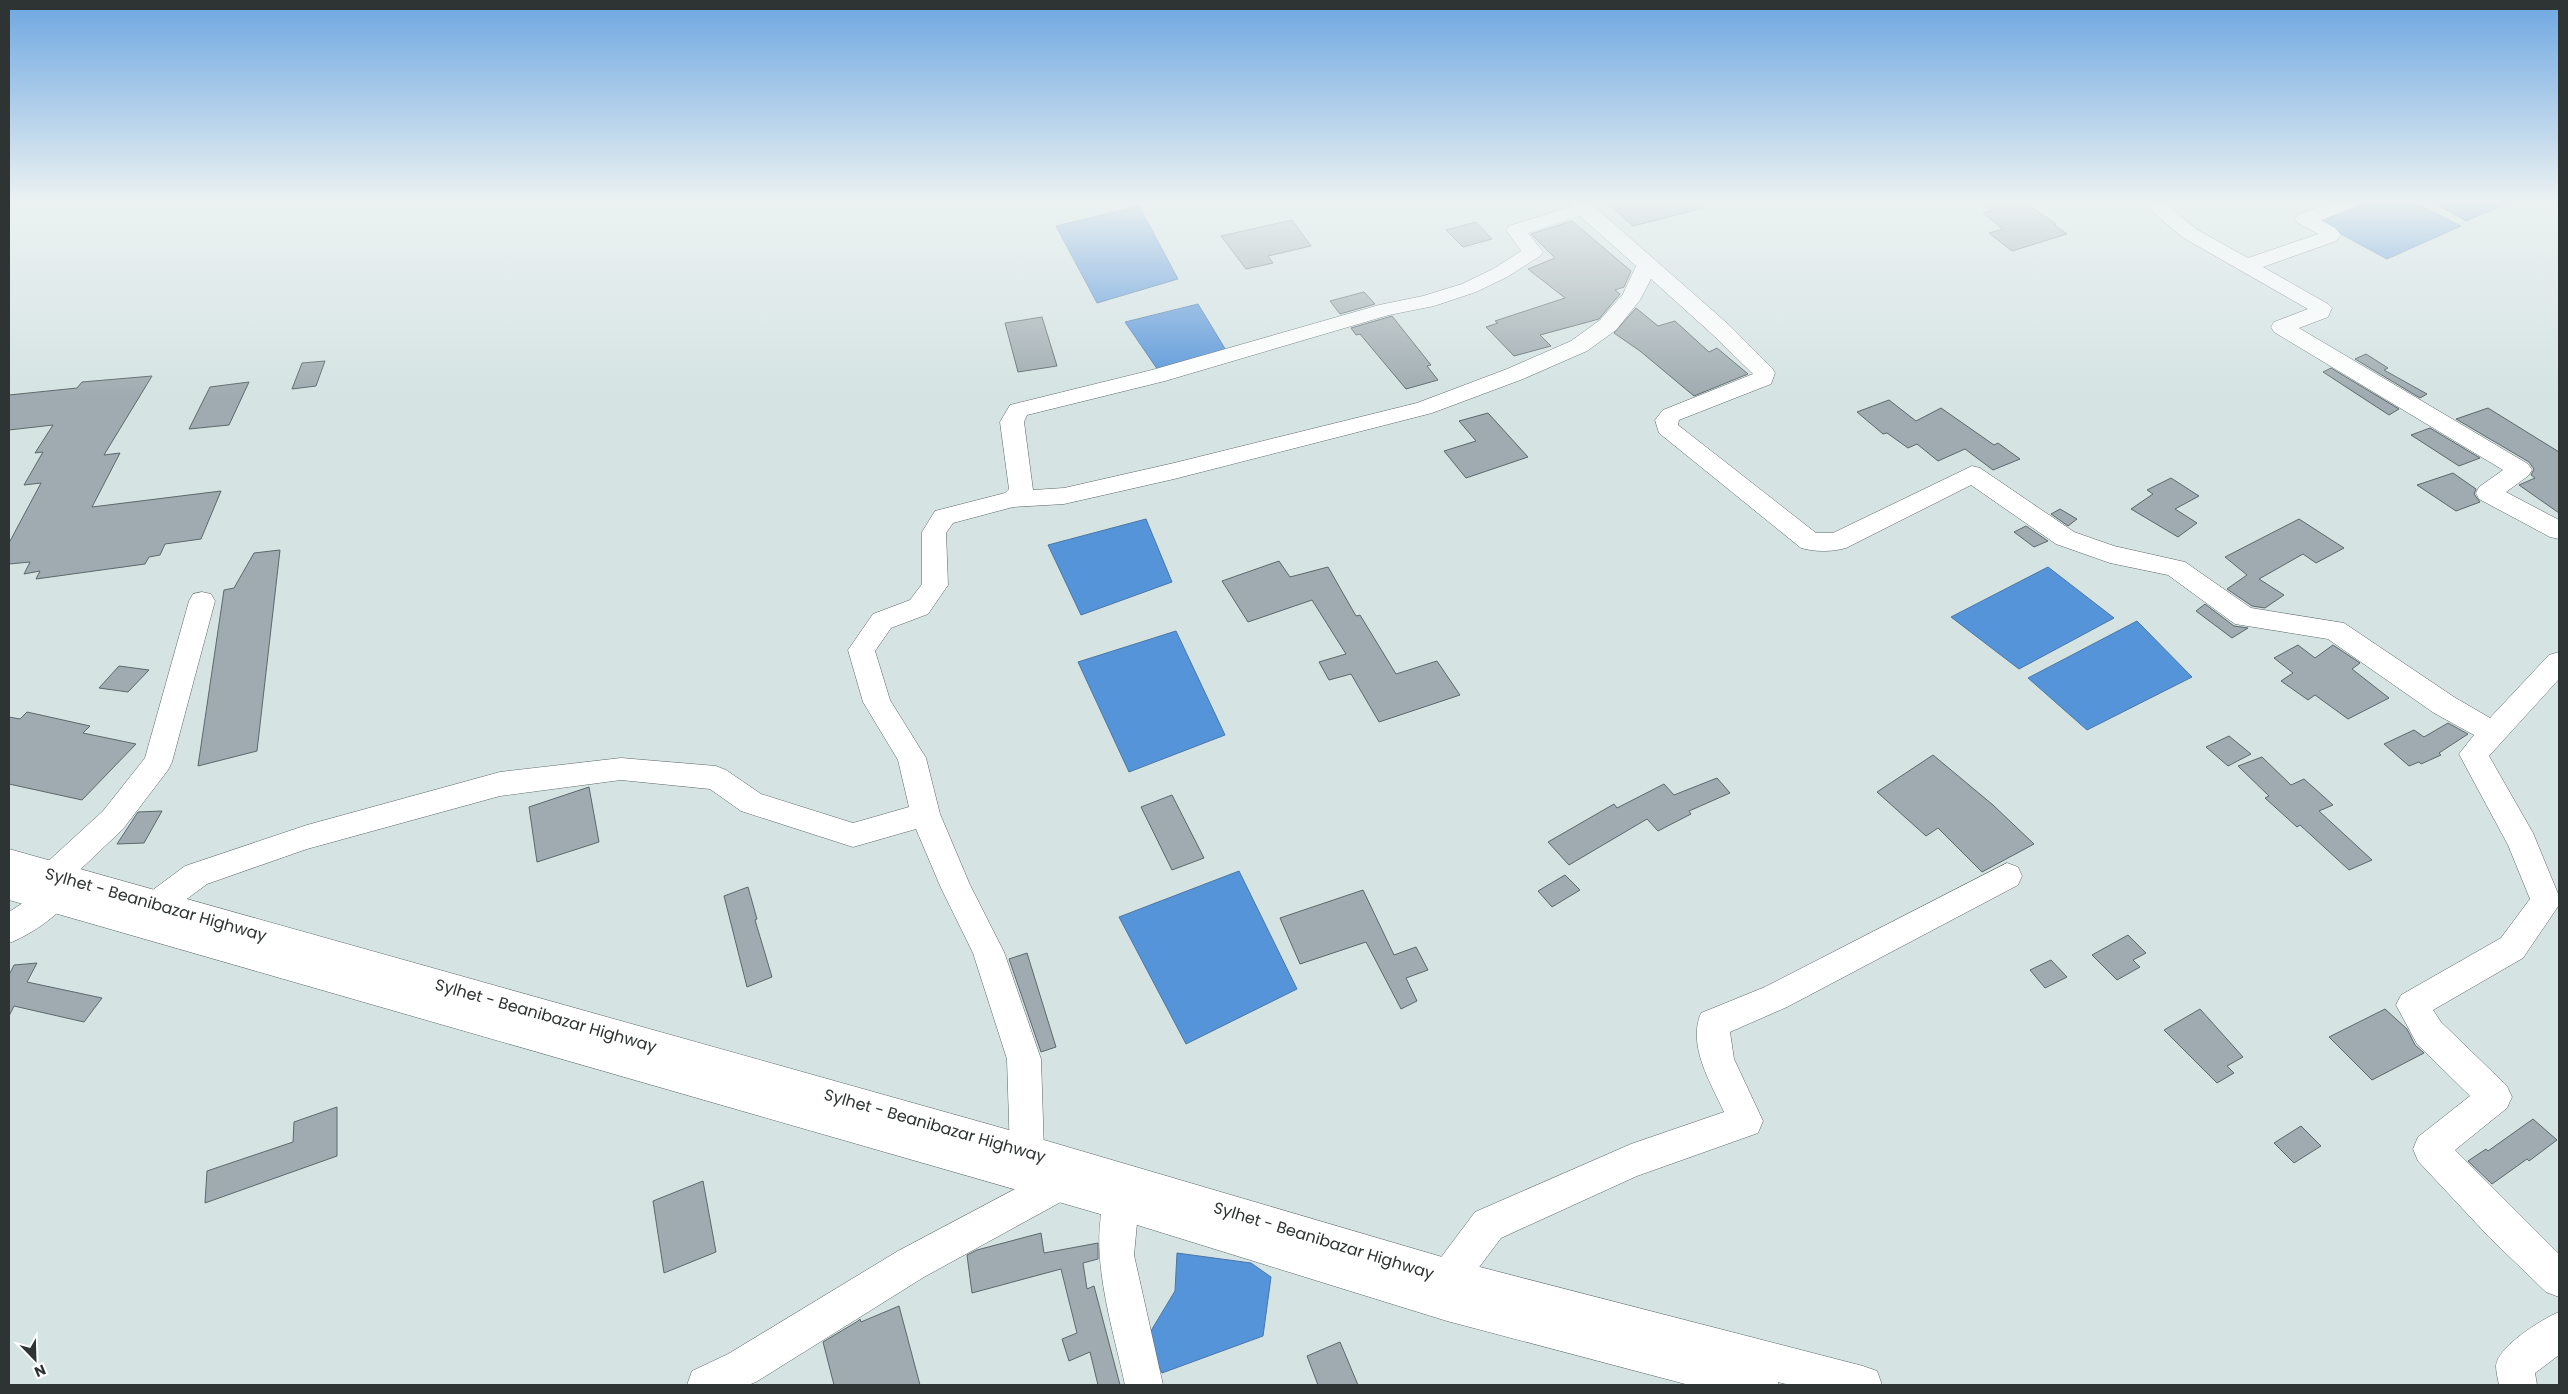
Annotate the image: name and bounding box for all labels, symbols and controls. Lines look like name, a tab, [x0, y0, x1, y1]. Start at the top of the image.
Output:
street label: Sylhet - Beanibazar Highway	[42, 862, 269, 947]
street label: Sylhet - Beanibazar Highway	[432, 973, 659, 1058]
street label: Sylhet - Beanibazar Highway	[821, 1083, 1048, 1168]
street label: Sylhet - Beanibazar Highway	[1211, 1196, 1437, 1285]
north arrow	[10, 1334, 60, 1384]
text: N	[31, 1360, 49, 1382]

